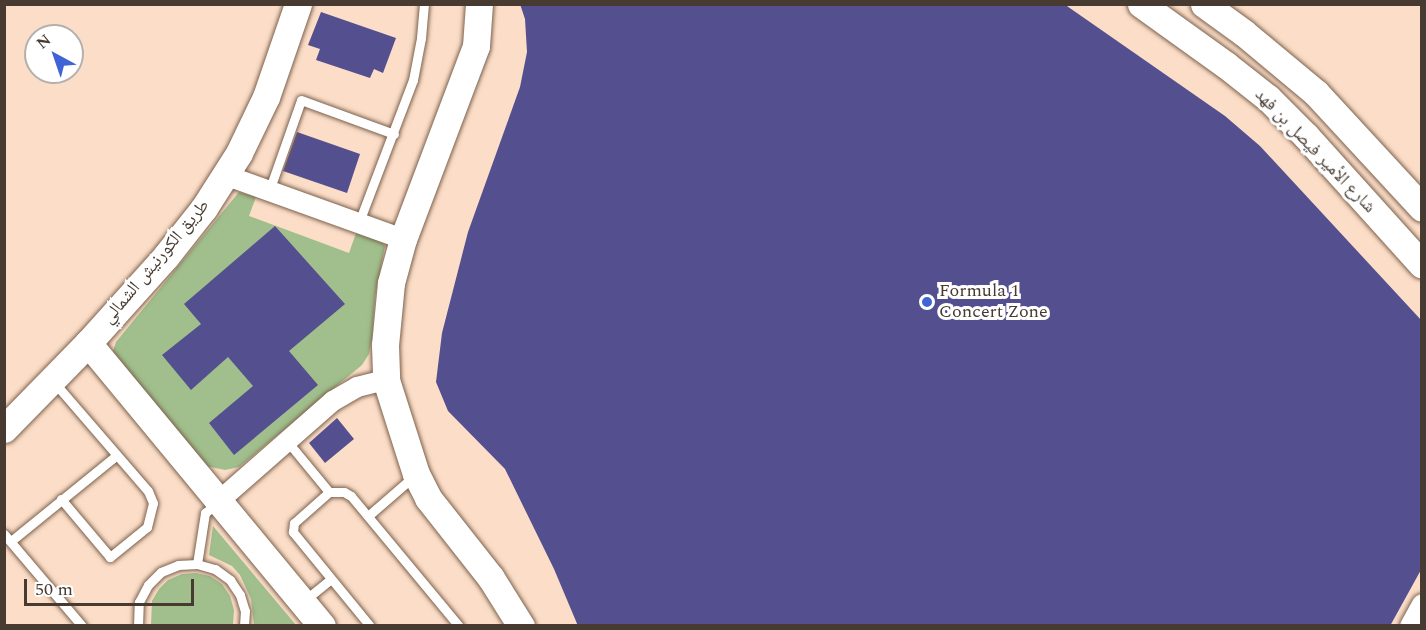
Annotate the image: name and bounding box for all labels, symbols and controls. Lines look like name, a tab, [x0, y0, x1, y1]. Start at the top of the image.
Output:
north arrow	[24, 24, 84, 84]
text: N	[31, 28, 56, 55]
street label: شارع الأمير فيصل بن فهد	[1250, 84, 1380, 218]
street label: طريق الكورنيش الشمالي	[98, 195, 214, 329]
place label: Formula 1 Concert Zone	[939, 281, 1048, 324]
marker: Formula 1 Concert Zone	[920, 295, 934, 309]
scale bar	[27, 567, 196, 605]
text: 50 m	[35, 576, 73, 603]

